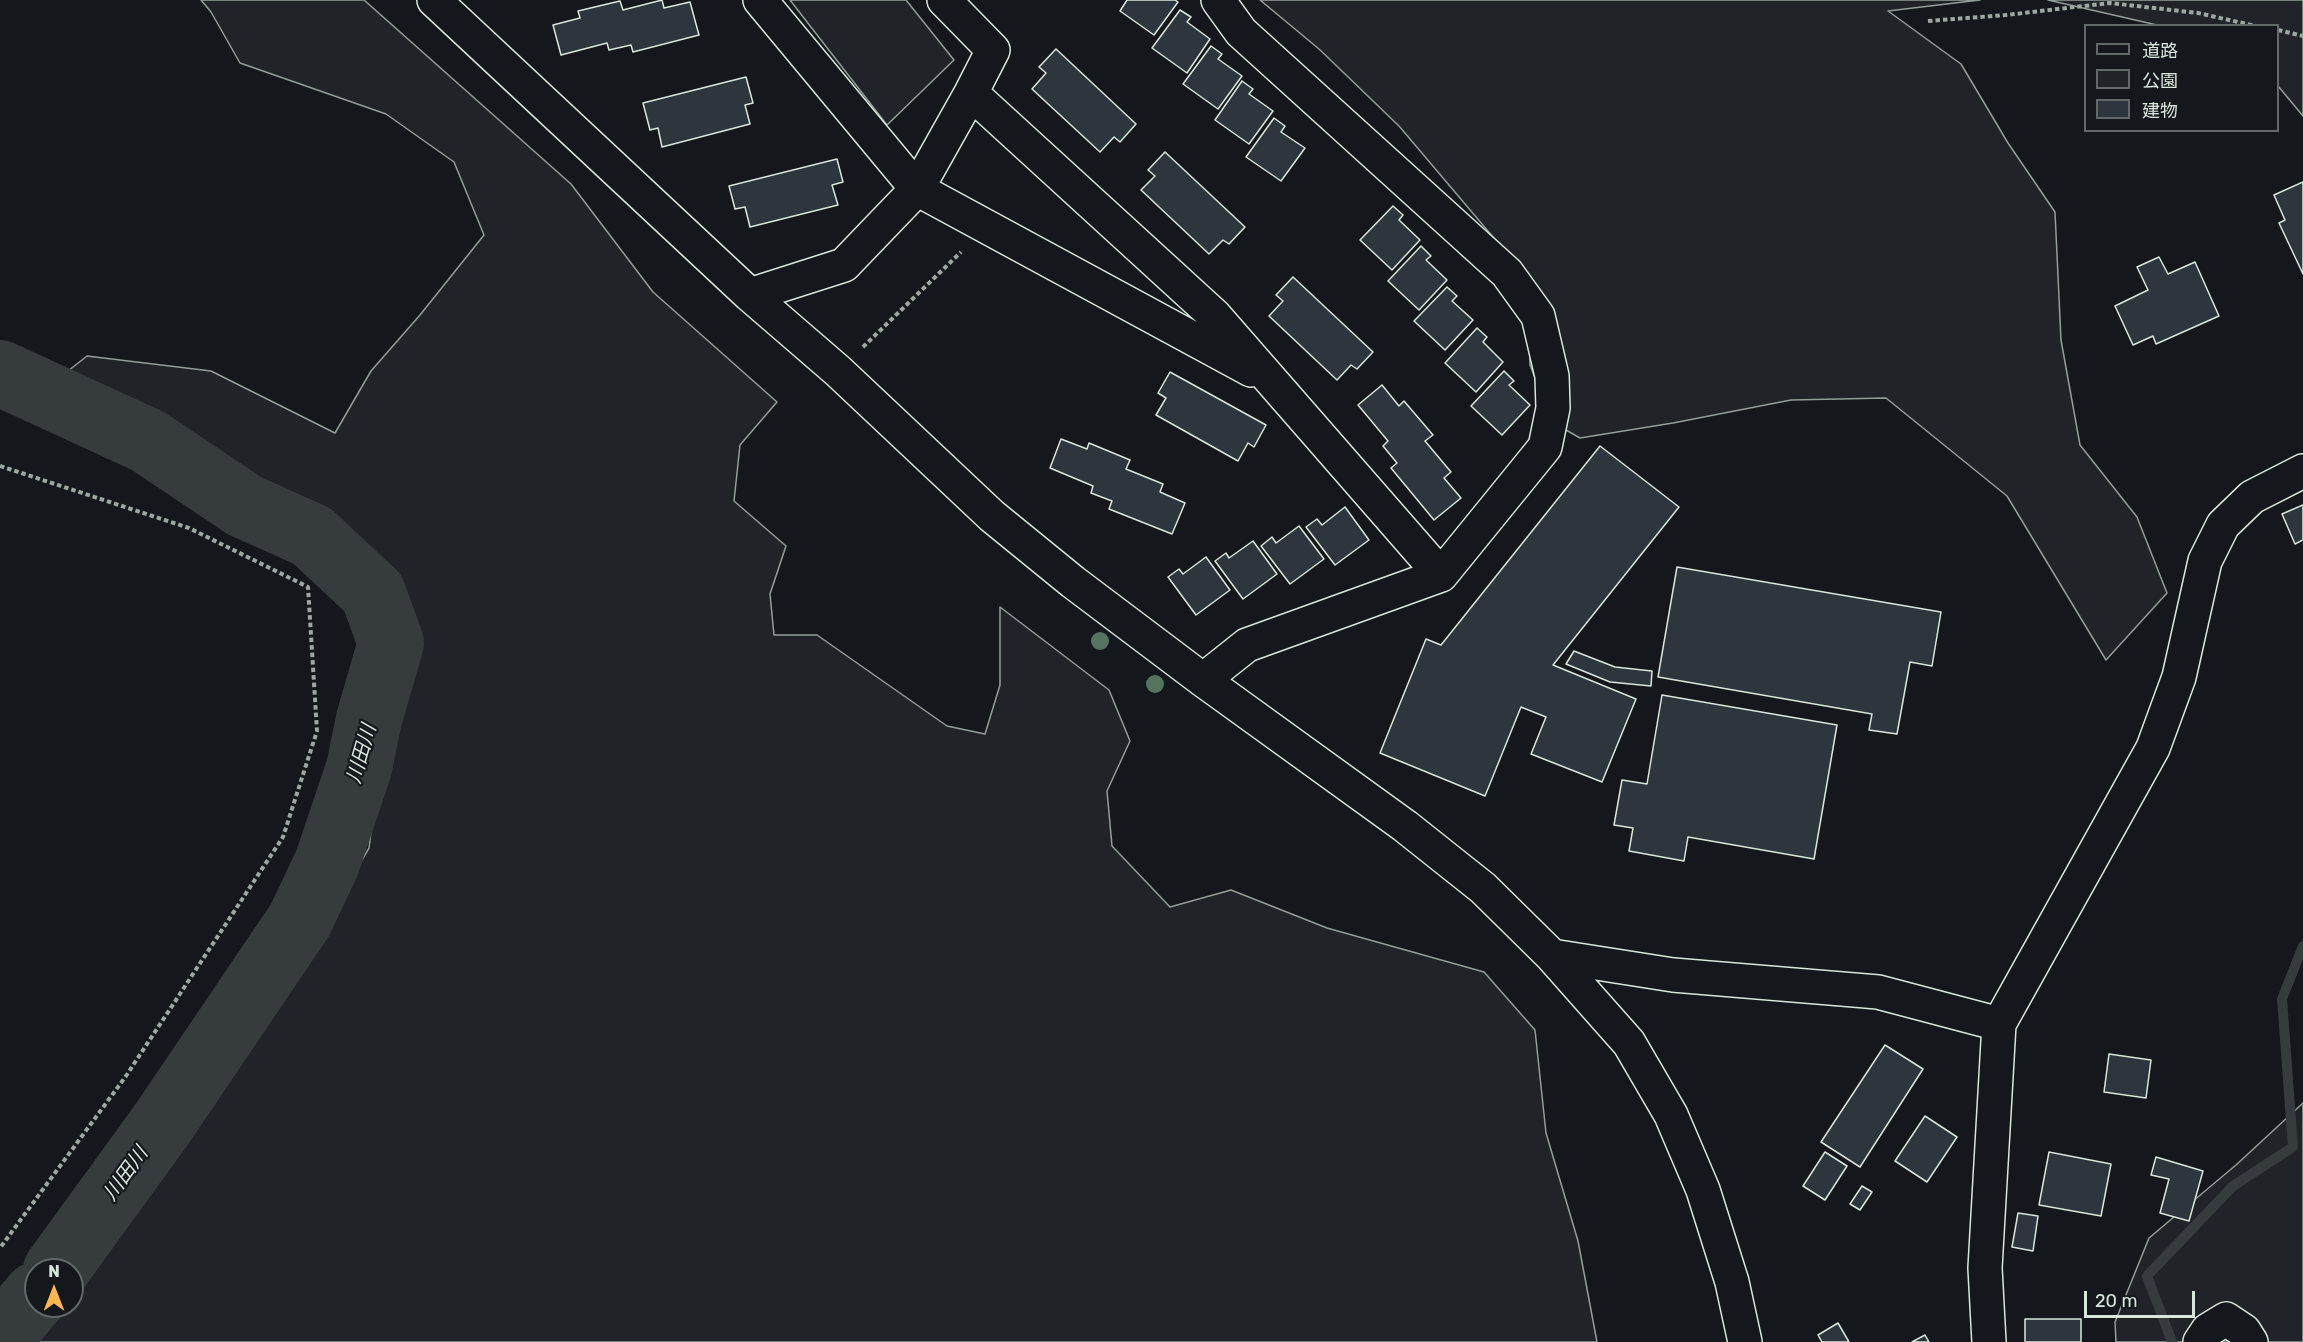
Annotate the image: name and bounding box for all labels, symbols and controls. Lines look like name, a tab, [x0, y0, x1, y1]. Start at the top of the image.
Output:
legend	[2084, 24, 2279, 132]
text: 道路	[2142, 40, 2178, 62]
text: 公園	[2142, 70, 2178, 92]
text: 建物	[2142, 100, 2178, 122]
water label: 川田川	[342, 722, 382, 786]
water label: 川田川	[99, 1143, 153, 1205]
north arrow	[24, 1258, 84, 1318]
text: N	[48, 1262, 60, 1281]
scale bar	[2087, 1279, 2198, 1317]
text: 20 m	[2095, 1290, 2137, 1312]

